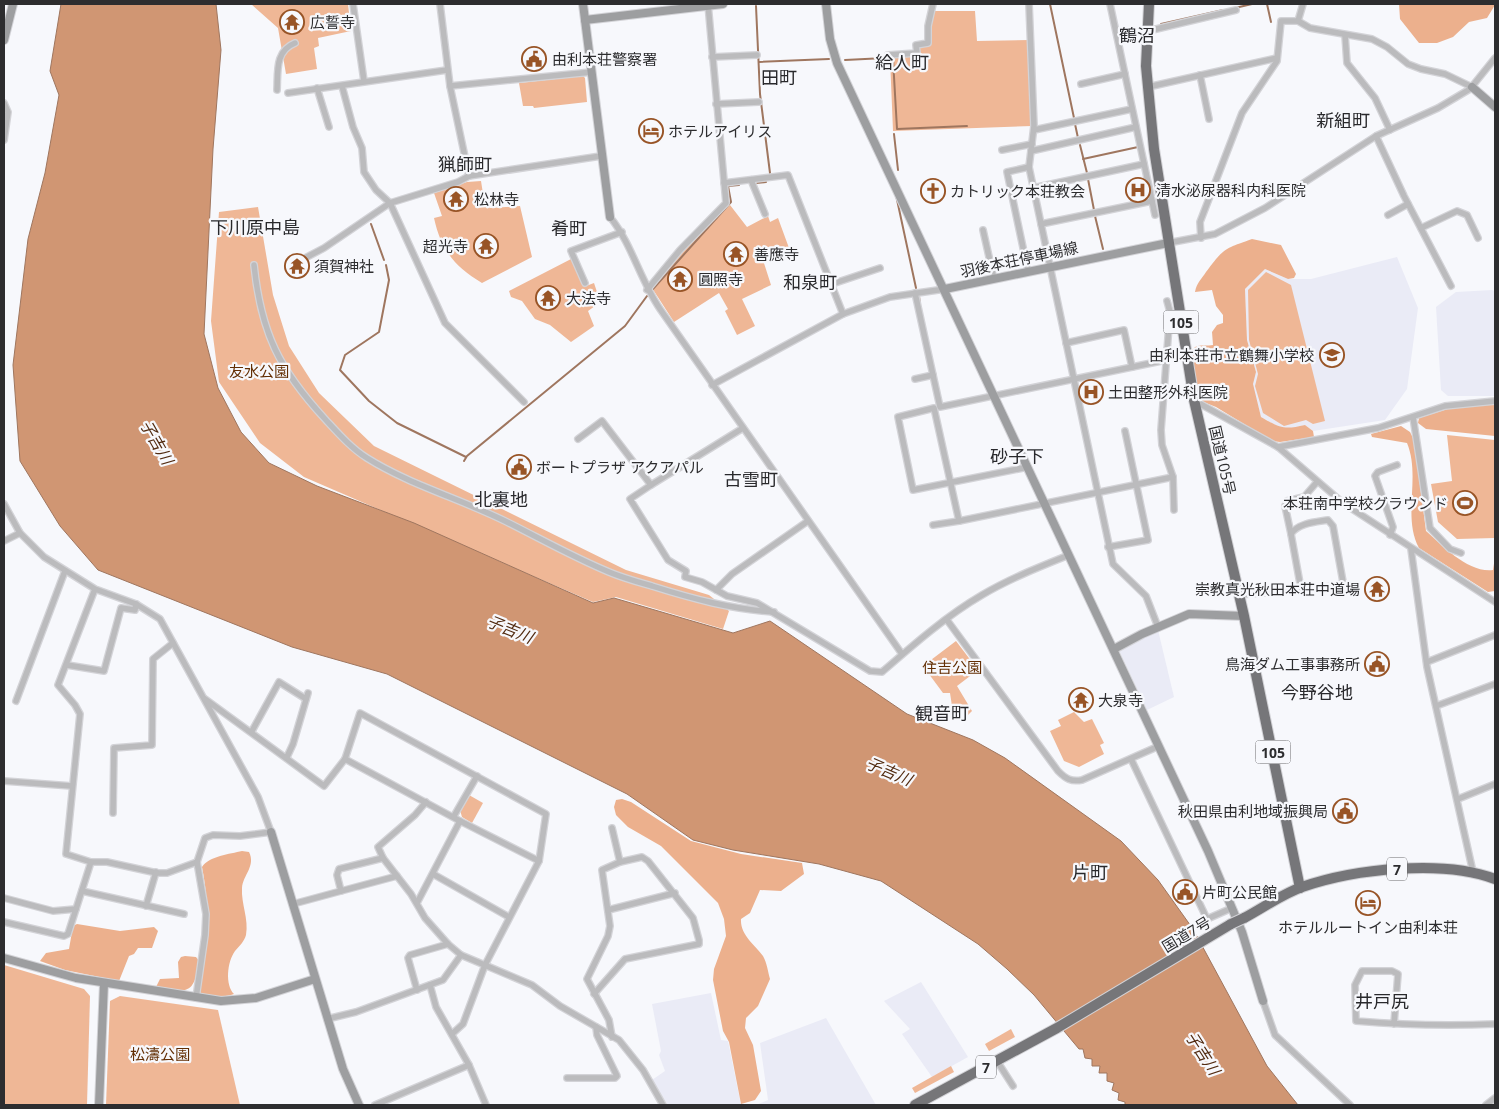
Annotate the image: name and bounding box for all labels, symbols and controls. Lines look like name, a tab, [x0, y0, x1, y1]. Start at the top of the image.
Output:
temple icon: 広誓寺	[279, 9, 305, 35]
place label: 広誓寺	[310, 12, 355, 32]
district label: 鶴沼	[1119, 23, 1155, 47]
public building icon: 由利本荘警察署	[521, 46, 547, 72]
place label: 由利本荘警察署	[552, 49, 657, 69]
district label: 給人町	[875, 50, 929, 74]
district label: 田町	[761, 65, 797, 89]
district label: 新組町	[1316, 108, 1370, 132]
hotel icon: ホテルアイリス	[638, 118, 664, 144]
place label: ホテルアイリス	[668, 121, 772, 141]
district label: 猟師町	[438, 152, 492, 176]
hospital icon: 清水泌尿器科内科医院	[1125, 177, 1151, 203]
church icon: カトリック本荘教会	[920, 178, 946, 204]
place label: 清水泌尿器科内科医院	[1156, 180, 1306, 200]
place label: カトリック本荘教会	[950, 181, 1085, 201]
temple icon: 松林寺	[443, 186, 469, 212]
place label: 松林寺	[474, 189, 519, 209]
district label: 下川原中島	[210, 215, 300, 239]
district label: 肴町	[551, 216, 587, 240]
temple icon: 超光寺	[473, 233, 499, 259]
place label: 超光寺	[423, 236, 468, 256]
street label: 羽後本荘停車場線	[958, 237, 1080, 281]
temple icon: 善應寺	[723, 241, 749, 267]
place label: 善應寺	[754, 244, 799, 264]
temple icon: 須賀神社	[284, 253, 310, 279]
place label: 須賀神社	[314, 256, 374, 276]
temple icon: 圓照寺	[667, 266, 693, 292]
place label: 圓照寺	[698, 269, 743, 289]
district label: 和泉町	[783, 270, 837, 294]
temple icon: 大法寺	[535, 285, 561, 311]
place label: 大法寺	[566, 288, 611, 308]
road number: 105	[1164, 311, 1198, 334]
school or university icon: 由利本荘市立鶴舞小学校	[1319, 342, 1345, 368]
place label: 由利本荘市立鶴舞小学校	[1149, 345, 1314, 365]
park label: 友水公園	[229, 361, 289, 381]
hospital icon: 土田整形外科医院	[1078, 379, 1104, 405]
place label: 土田整形外科医院	[1108, 382, 1228, 402]
water label: 子吉川	[135, 416, 180, 470]
street label: 国道105号	[1205, 423, 1241, 497]
district label: 砂子下	[990, 444, 1044, 468]
public building icon: ボートプラザ アクアパル	[506, 454, 532, 480]
place label: ボートプラザ アクアパル	[536, 457, 704, 477]
district label: 古雪町	[724, 467, 778, 491]
district label: 北裏地	[474, 487, 528, 511]
sports icon: 本荘南中学校グラウンド	[1452, 490, 1478, 516]
place label: 本荘南中学校グラウンド	[1283, 493, 1448, 513]
temple icon: 崇教真光秋田本荘中道場	[1364, 576, 1390, 602]
place label: 崇教真光秋田本荘中道場	[1195, 579, 1360, 599]
water label: 子吉川	[484, 610, 538, 649]
public building icon: 鳥海ダム工事事務所	[1364, 651, 1390, 677]
place label: 鳥海ダム工事事務所	[1225, 654, 1360, 674]
park label: 住吉公園	[922, 657, 982, 677]
district label: 今野谷地	[1281, 680, 1353, 704]
temple icon: 大泉寺	[1068, 687, 1094, 713]
place label: 大泉寺	[1098, 690, 1143, 710]
district label: 観音町	[915, 701, 969, 725]
road number: 105	[1256, 740, 1290, 764]
water label: 子吉川	[863, 751, 917, 791]
public building icon: 秋田県由利地域振興局	[1332, 798, 1358, 824]
place label: 秋田県由利地域振興局	[1178, 801, 1328, 821]
road number: 7	[1387, 858, 1407, 881]
district label: 片町	[1072, 860, 1108, 884]
public building icon: 片町公民館	[1172, 879, 1198, 905]
place label: 片町公民館	[1202, 882, 1277, 902]
hotel icon: ホテルルートイン由利本荘	[1355, 890, 1381, 916]
street label: 国道7号	[1158, 912, 1214, 956]
place label: ホテルルートイン由利本荘	[1278, 917, 1458, 937]
district label: 井戸尻	[1355, 989, 1409, 1013]
water label: 子吉川	[1181, 1027, 1226, 1081]
park label: 松濤公園	[130, 1044, 190, 1064]
road number: 7	[976, 1056, 996, 1078]

